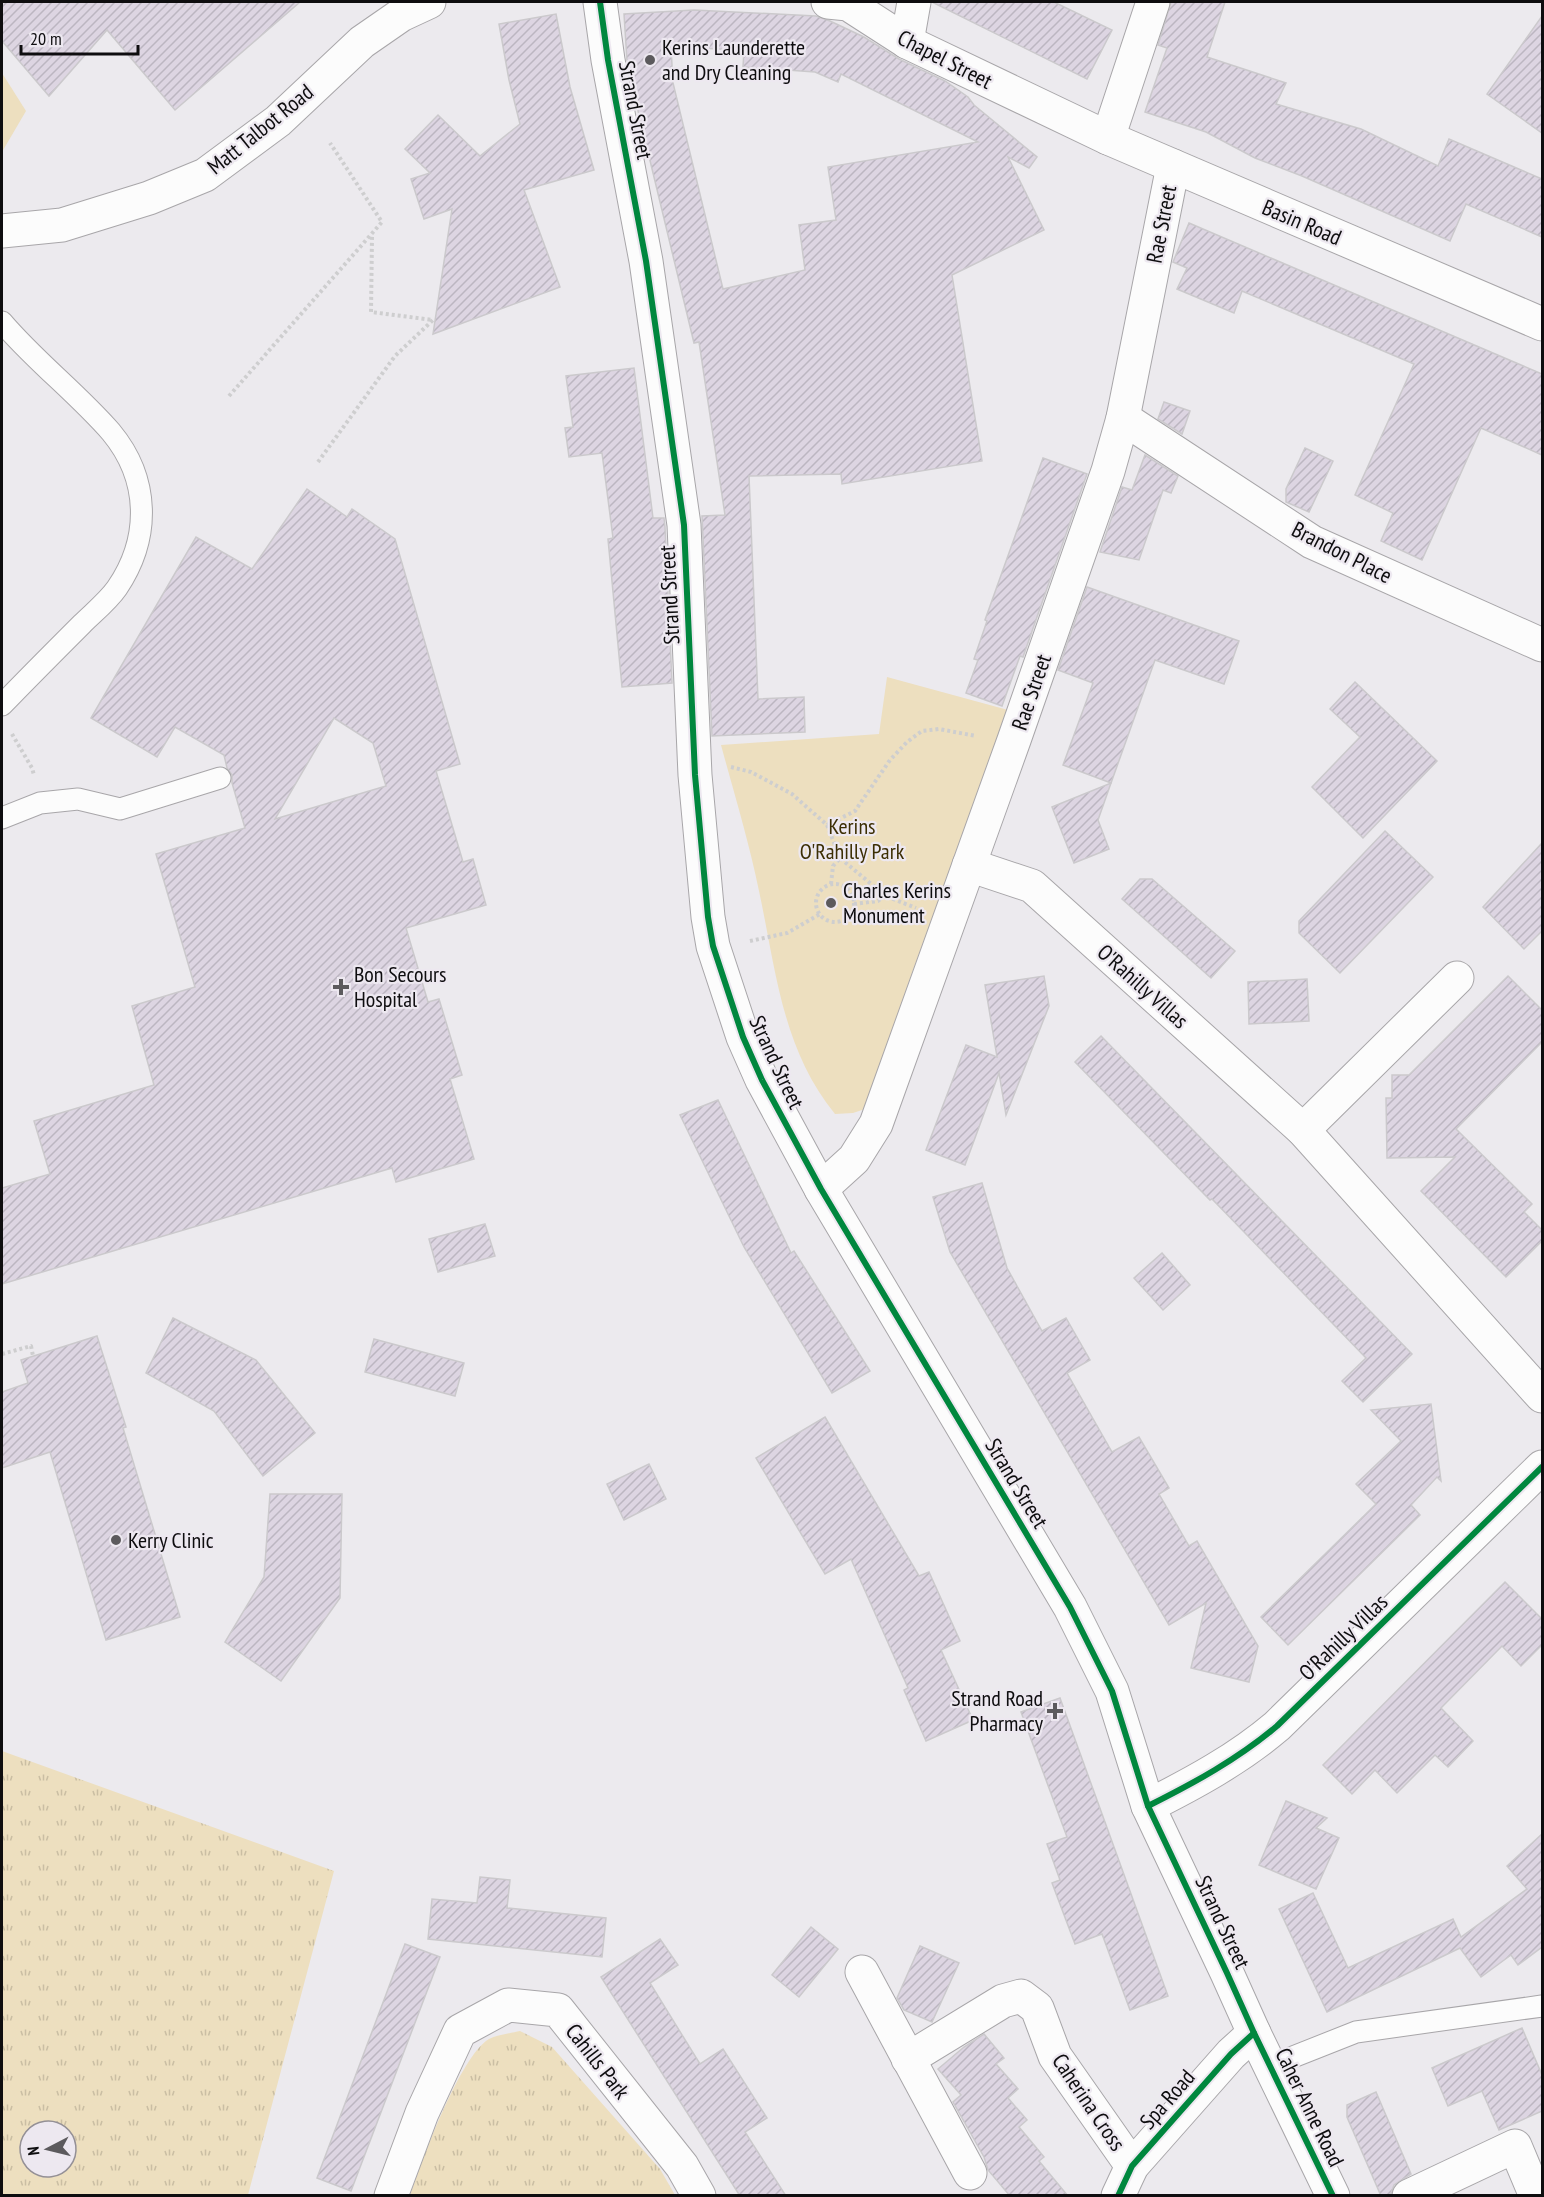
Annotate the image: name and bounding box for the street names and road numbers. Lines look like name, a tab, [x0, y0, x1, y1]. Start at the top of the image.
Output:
street label: Chapel Street	[893, 23, 997, 95]
street label: Strand Street	[613, 58, 659, 162]
street label: Matt Talbot Road	[201, 78, 319, 180]
street label: Rae Street	[1140, 183, 1182, 265]
street label: Basin Road	[1258, 193, 1346, 251]
street label: Brandon Place	[1287, 515, 1397, 589]
street label: Strand Street	[652, 544, 686, 646]
street label: Rae Street	[1005, 650, 1057, 734]
street label: O'Rahilly Villas	[1092, 938, 1194, 1034]
street label: Strand Street	[743, 1011, 811, 1113]
street label: Strand Street	[979, 1433, 1055, 1533]
street label: O'Rahilly Villas	[1293, 1588, 1393, 1686]
street label: Strand Street	[1189, 1871, 1257, 1973]
street label: Cahills Park	[560, 2018, 636, 2105]
street label: Caher Anne Road	[1269, 2043, 1351, 2171]
street label: Caherina Cross	[1046, 2048, 1132, 2156]
street label: Spa Road	[1133, 2063, 1201, 2135]

